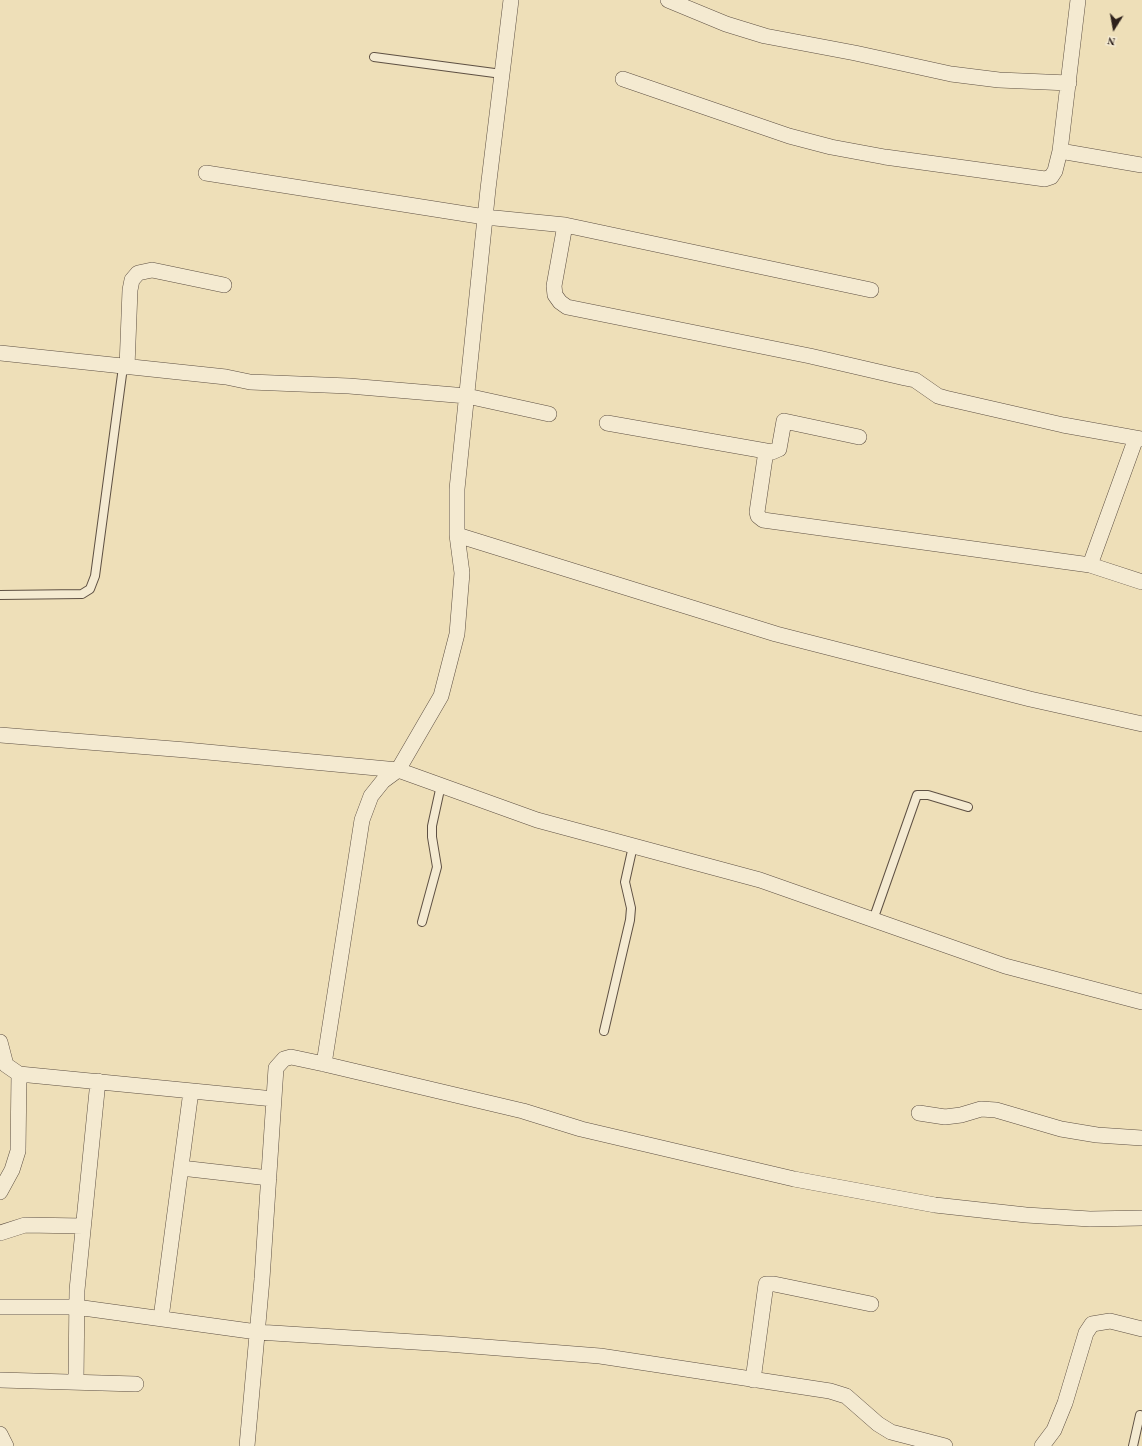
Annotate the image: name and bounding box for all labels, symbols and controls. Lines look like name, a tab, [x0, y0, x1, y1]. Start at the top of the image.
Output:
north arrow	[1094, 8, 1134, 48]
text: N	[1106, 34, 1117, 46]

